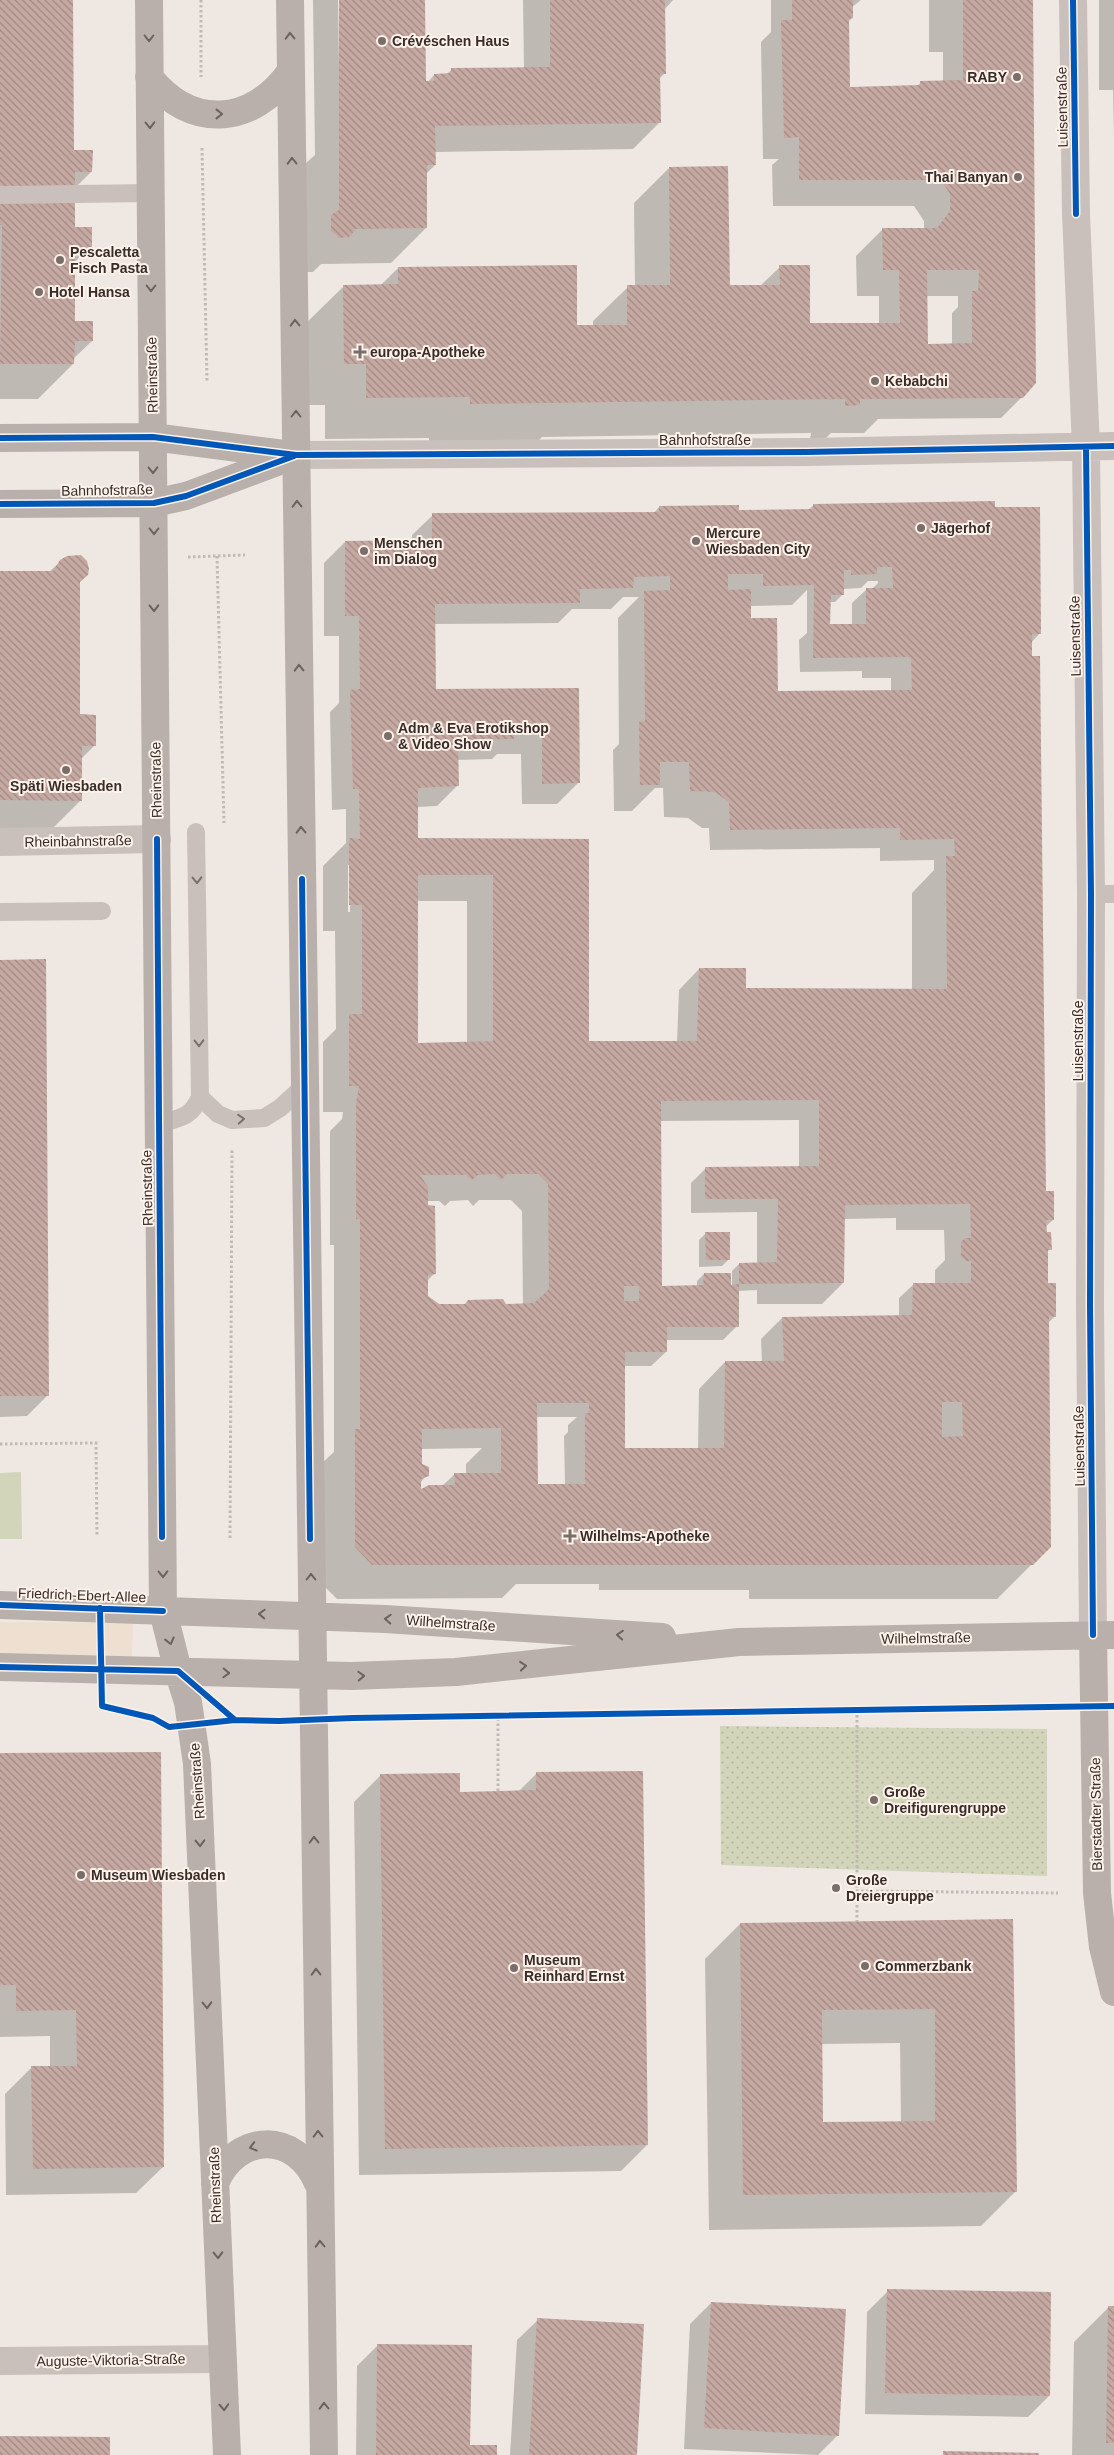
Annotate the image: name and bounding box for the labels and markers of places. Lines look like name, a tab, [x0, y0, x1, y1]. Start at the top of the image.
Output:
place label: Crévéschen Haus	[392, 33, 510, 49]
marker: Crévéschen Haus	[376, 35, 388, 47]
place label: RABY	[967, 69, 1008, 85]
marker: RABY	[1011, 71, 1023, 83]
place label: Thai Banyan	[925, 169, 1008, 185]
marker: Thai Banyan	[1012, 171, 1024, 183]
place label: Pescaletta Fisch Pasta	[70, 244, 148, 276]
marker: Pescaletta Fisch Pasta	[54, 254, 66, 266]
place label: Hotel Hansa	[49, 284, 130, 300]
marker: Hotel Hansa	[33, 286, 45, 298]
place label: europa-Apotheke	[370, 344, 485, 360]
marker: europa-Apotheke	[354, 346, 366, 358]
place label: Kebabchi	[885, 373, 948, 389]
marker: Kebabchi	[869, 375, 881, 387]
place label: Jägerhof	[931, 520, 990, 536]
marker: Jägerhof	[915, 522, 927, 534]
place label: Mercure Wiesbaden City	[706, 525, 810, 557]
place label: Menschen im Dialog	[374, 535, 442, 567]
marker: Mercure Wiesbaden City	[690, 535, 702, 547]
marker: Menschen im Dialog	[358, 545, 370, 557]
place label: Adm & Eva Erotikshop & Video Show	[398, 720, 549, 752]
marker: Adm & Eva Erotikshop & Video Show	[382, 730, 394, 742]
marker: Späti Wiesbaden	[60, 764, 72, 776]
place label: Späti Wiesbaden	[10, 778, 122, 794]
place label: Wilhelms-Apotheke	[580, 1528, 710, 1544]
marker: Wilhelms-Apotheke	[564, 1530, 576, 1542]
place label: Große Dreifigurengruppe	[884, 1784, 1006, 1816]
marker: Große Dreifigurengruppe	[868, 1794, 880, 1806]
place label: Museum Wiesbaden	[91, 1867, 225, 1883]
marker: Museum Wiesbaden	[75, 1869, 87, 1881]
place label: Große Dreiergruppe	[846, 1872, 934, 1904]
marker: Große Dreiergruppe	[830, 1882, 842, 1894]
place label: Museum Reinhard Ernst	[524, 1952, 625, 1984]
place label: Commerzbank	[875, 1958, 972, 1974]
marker: Commerzbank	[859, 1960, 871, 1972]
marker: Museum Reinhard Ernst	[508, 1962, 520, 1974]

